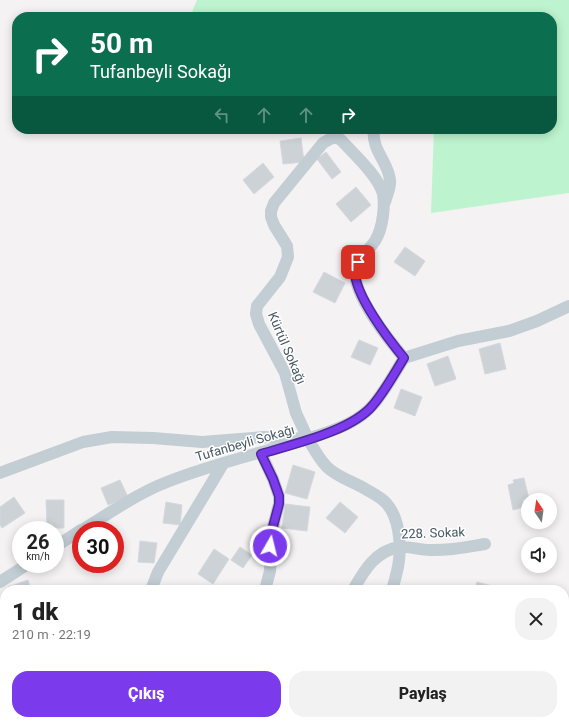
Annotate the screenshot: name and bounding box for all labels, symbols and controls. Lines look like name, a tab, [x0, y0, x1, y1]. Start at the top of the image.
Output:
text: 50 m	[90, 27, 153, 60]
icon: right	[24, 28, 76, 80]
text: Tufanbeyli Sokağı	[90, 61, 232, 82]
icon: left	[211, 104, 233, 126]
icon: ahead	[253, 104, 275, 126]
icon: ahead	[295, 104, 317, 126]
icon: right	[337, 104, 359, 126]
pin	[341, 245, 375, 279]
icon: arrive	[347, 251, 369, 273]
street label: Kürtül Sokağı	[265, 310, 309, 386]
street label: Tufanbeyli Sokağı	[194, 422, 296, 464]
north arrow	[521, 493, 557, 529]
map controls	[521, 493, 557, 573]
speed limit sign: 30	[72, 521, 124, 573]
street label: 228. Sokak	[401, 524, 466, 542]
position arrow	[249, 525, 291, 567]
text: 26	[27, 530, 49, 554]
button: sound	[521, 537, 557, 573]
text: km/h	[26, 551, 50, 562]
text: 1 dk	[12, 598, 58, 626]
button: close	[515, 598, 557, 640]
text: 210 m · 22:19	[12, 627, 91, 642]
button: Çıkış	[12, 671, 281, 717]
button: Paylaş	[289, 671, 557, 717]

